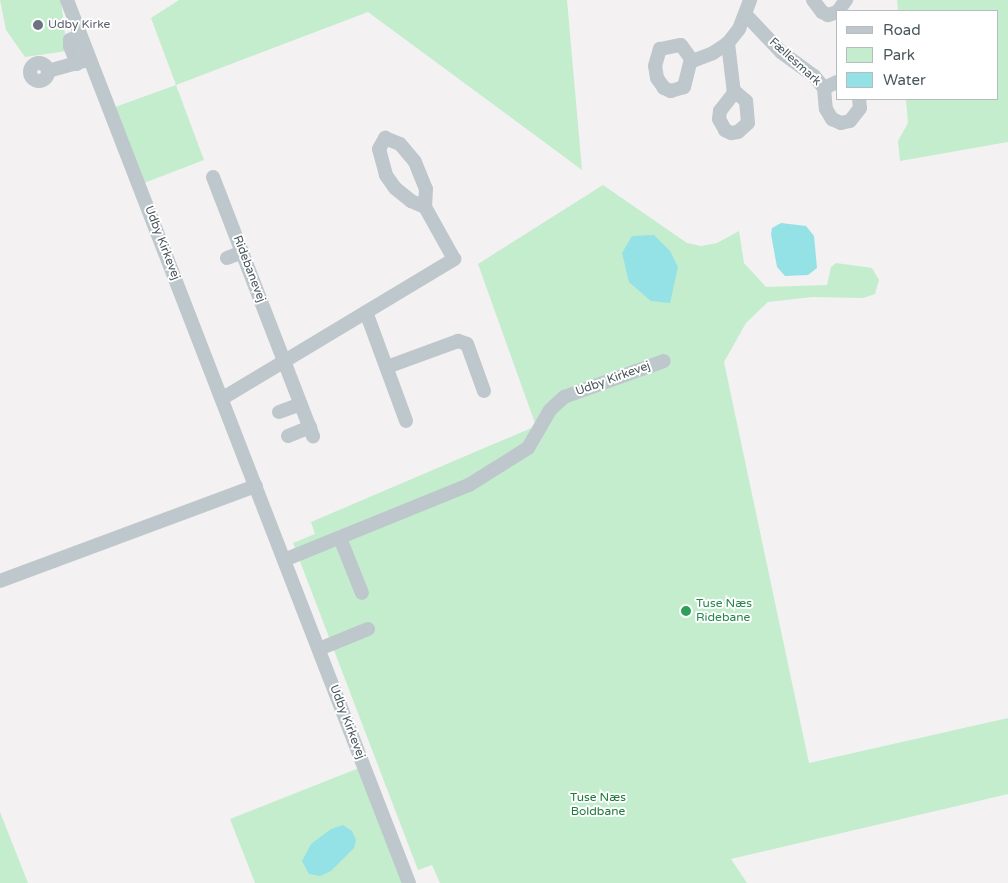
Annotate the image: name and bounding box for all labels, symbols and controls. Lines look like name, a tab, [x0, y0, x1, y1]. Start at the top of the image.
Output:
legend	[836, 10, 998, 100]
place label: Udby Kirke	[48, 18, 110, 32]
marker: Udby Kirke	[32, 19, 44, 31]
text: Road	[883, 21, 921, 39]
street label: Fællesmark	[766, 35, 824, 89]
text: Park	[883, 46, 915, 64]
text: Water	[883, 71, 926, 89]
street label: Udby Kirkevej	[141, 204, 183, 282]
street label: Ridebanevej	[230, 234, 268, 304]
street label: Udby Kirkevej	[574, 359, 652, 399]
place label: Tuse Næs Ridebane	[696, 597, 752, 625]
marker: Tuse Næs Ridebane	[680, 605, 692, 617]
street label: Udby Kirkevej	[326, 683, 368, 761]
park label: Tuse Næs Boldbane	[570, 791, 626, 819]

